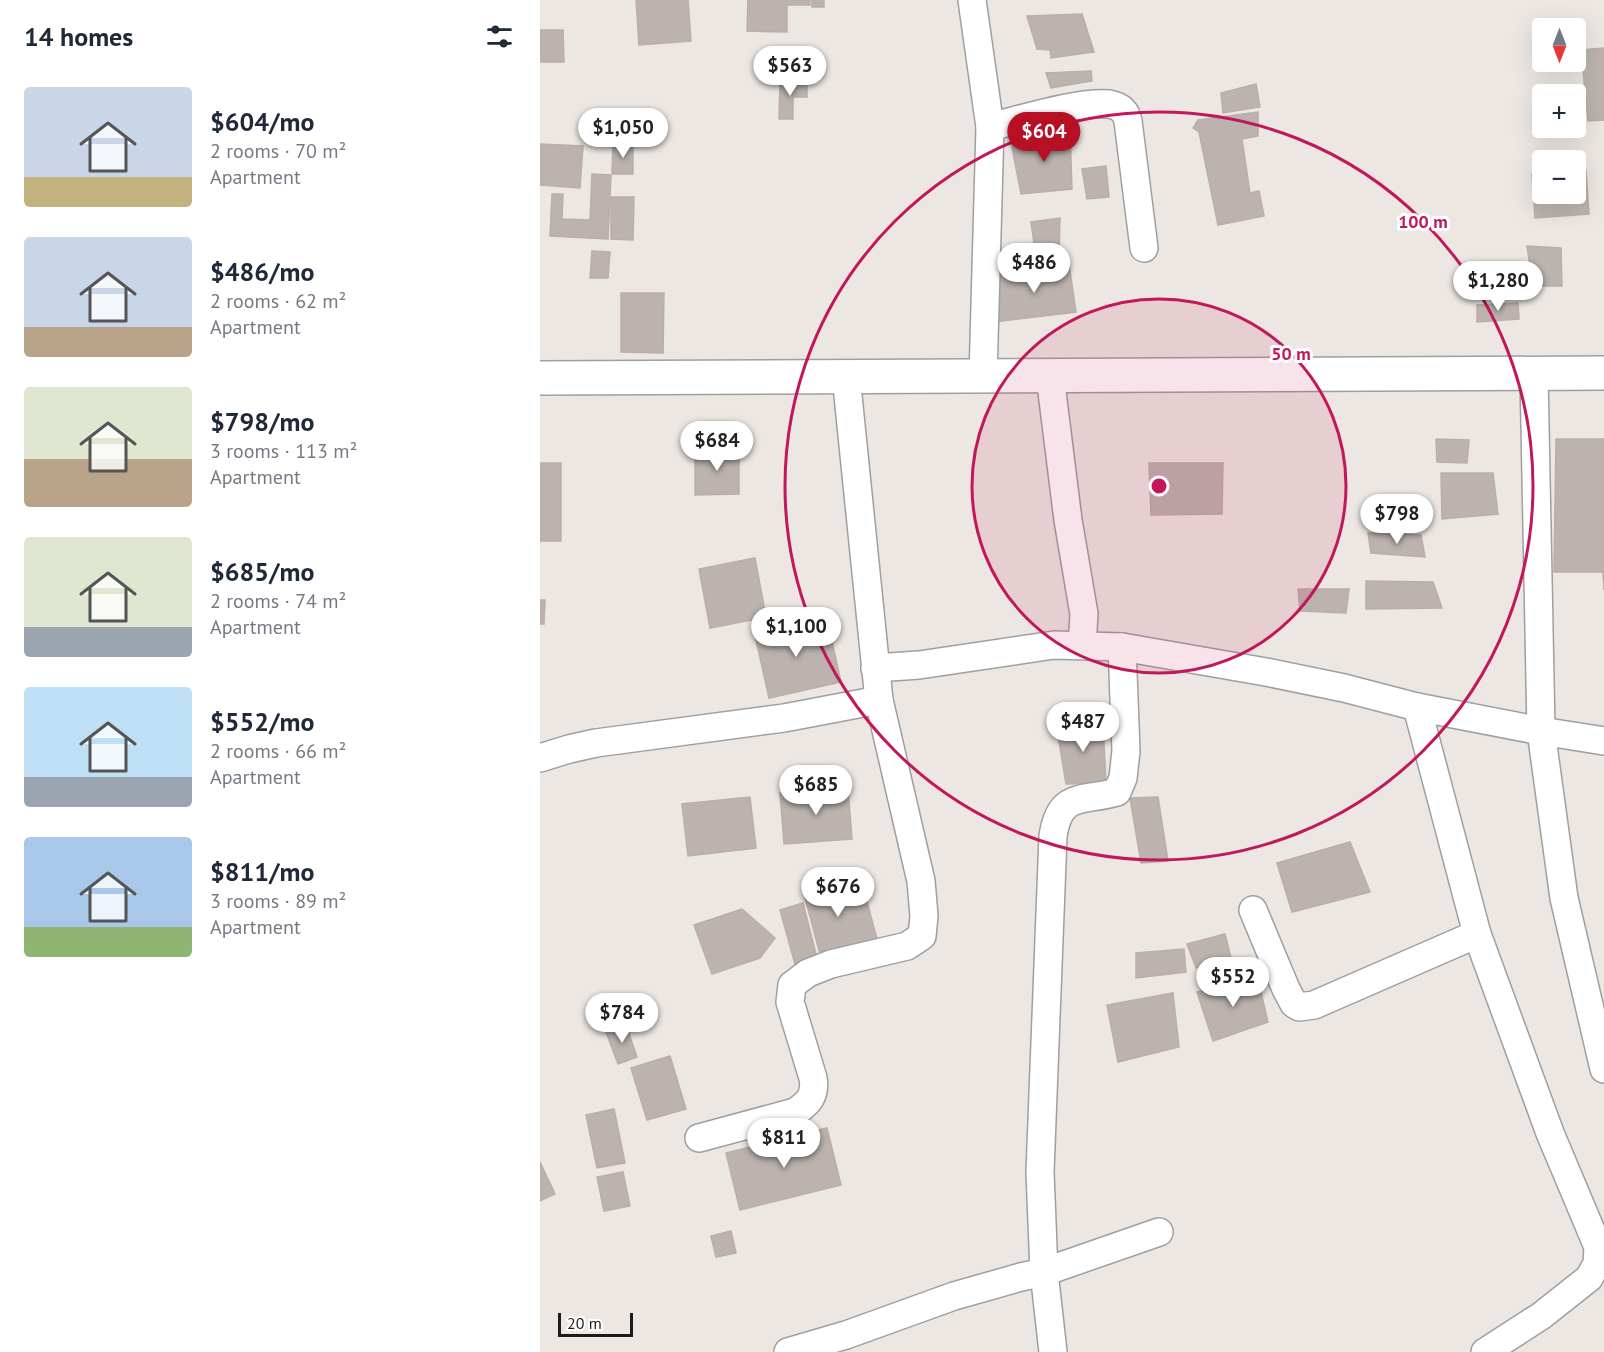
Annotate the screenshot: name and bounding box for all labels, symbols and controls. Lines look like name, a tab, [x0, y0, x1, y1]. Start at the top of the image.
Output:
north arrow	[1532, 18, 1586, 72]
map controls	[1532, 18, 1586, 204]
text: 14 homes	[24, 20, 133, 53]
icon: filters	[483, 20, 516, 53]
pin: $563	[754, 46, 826, 97]
text: $563	[767, 52, 813, 78]
button: +	[1532, 84, 1586, 138]
text: $604/mo	[210, 105, 314, 138]
pin: $1,050	[574, 108, 672, 159]
icon: home	[72, 111, 144, 183]
pin: $604	[1008, 112, 1080, 163]
text: $1,050	[592, 114, 654, 140]
text: $604	[1021, 118, 1067, 144]
text: 2 rooms · 70 m²	[210, 138, 346, 164]
button: −	[1532, 150, 1586, 204]
text: Apartment	[210, 164, 301, 190]
text: 100 m	[1398, 210, 1448, 233]
pin: $486	[998, 243, 1070, 294]
text: $486	[1011, 249, 1057, 275]
text: $486/mo	[210, 255, 314, 288]
icon: home	[72, 261, 144, 333]
pin: $1,280	[1449, 261, 1547, 312]
text: $1,280	[1467, 267, 1529, 293]
text: 2 rooms · 62 m²	[210, 288, 346, 314]
text: Apartment	[210, 314, 301, 340]
text: 50 m	[1271, 342, 1311, 365]
text: $798/mo	[210, 405, 314, 438]
icon: home	[72, 411, 144, 483]
pin: $684	[681, 421, 753, 472]
text: $684	[694, 427, 740, 453]
text: 3 rooms · 113 m²	[210, 438, 357, 464]
text: Apartment	[210, 464, 301, 490]
centre of rings	[1149, 476, 1169, 496]
pin: $798	[1361, 494, 1433, 545]
text: $798	[1374, 500, 1420, 526]
text: $685/mo	[210, 555, 314, 588]
icon: home	[72, 561, 144, 633]
text: 2 rooms · 74 m²	[210, 588, 346, 614]
pin: $1,100	[747, 607, 845, 658]
text: $1,100	[765, 613, 827, 639]
text: Apartment	[210, 614, 301, 640]
pin: $487	[1047, 702, 1119, 753]
text: $552/mo	[210, 705, 314, 738]
text: $487	[1060, 708, 1106, 734]
icon: home	[72, 711, 144, 783]
text: 2 rooms · 66 m²	[210, 738, 346, 764]
text: Apartment	[210, 764, 301, 790]
pin: $685	[780, 765, 852, 816]
text: $685	[793, 771, 839, 797]
text: $811/mo	[210, 855, 314, 888]
icon: home	[72, 861, 144, 933]
pin: $676	[802, 867, 874, 918]
text: $676	[815, 873, 861, 899]
text: 3 rooms · 89 m²	[210, 888, 346, 914]
text: Apartment	[210, 914, 301, 940]
pin: $552	[1197, 957, 1269, 1008]
text: $552	[1210, 963, 1256, 989]
pin: $784	[586, 993, 658, 1044]
text: $784	[599, 999, 645, 1025]
pin: $811	[748, 1118, 820, 1169]
text: $811	[761, 1124, 807, 1150]
scale bar	[558, 1310, 633, 1338]
text: 20 m	[567, 1313, 602, 1333]

